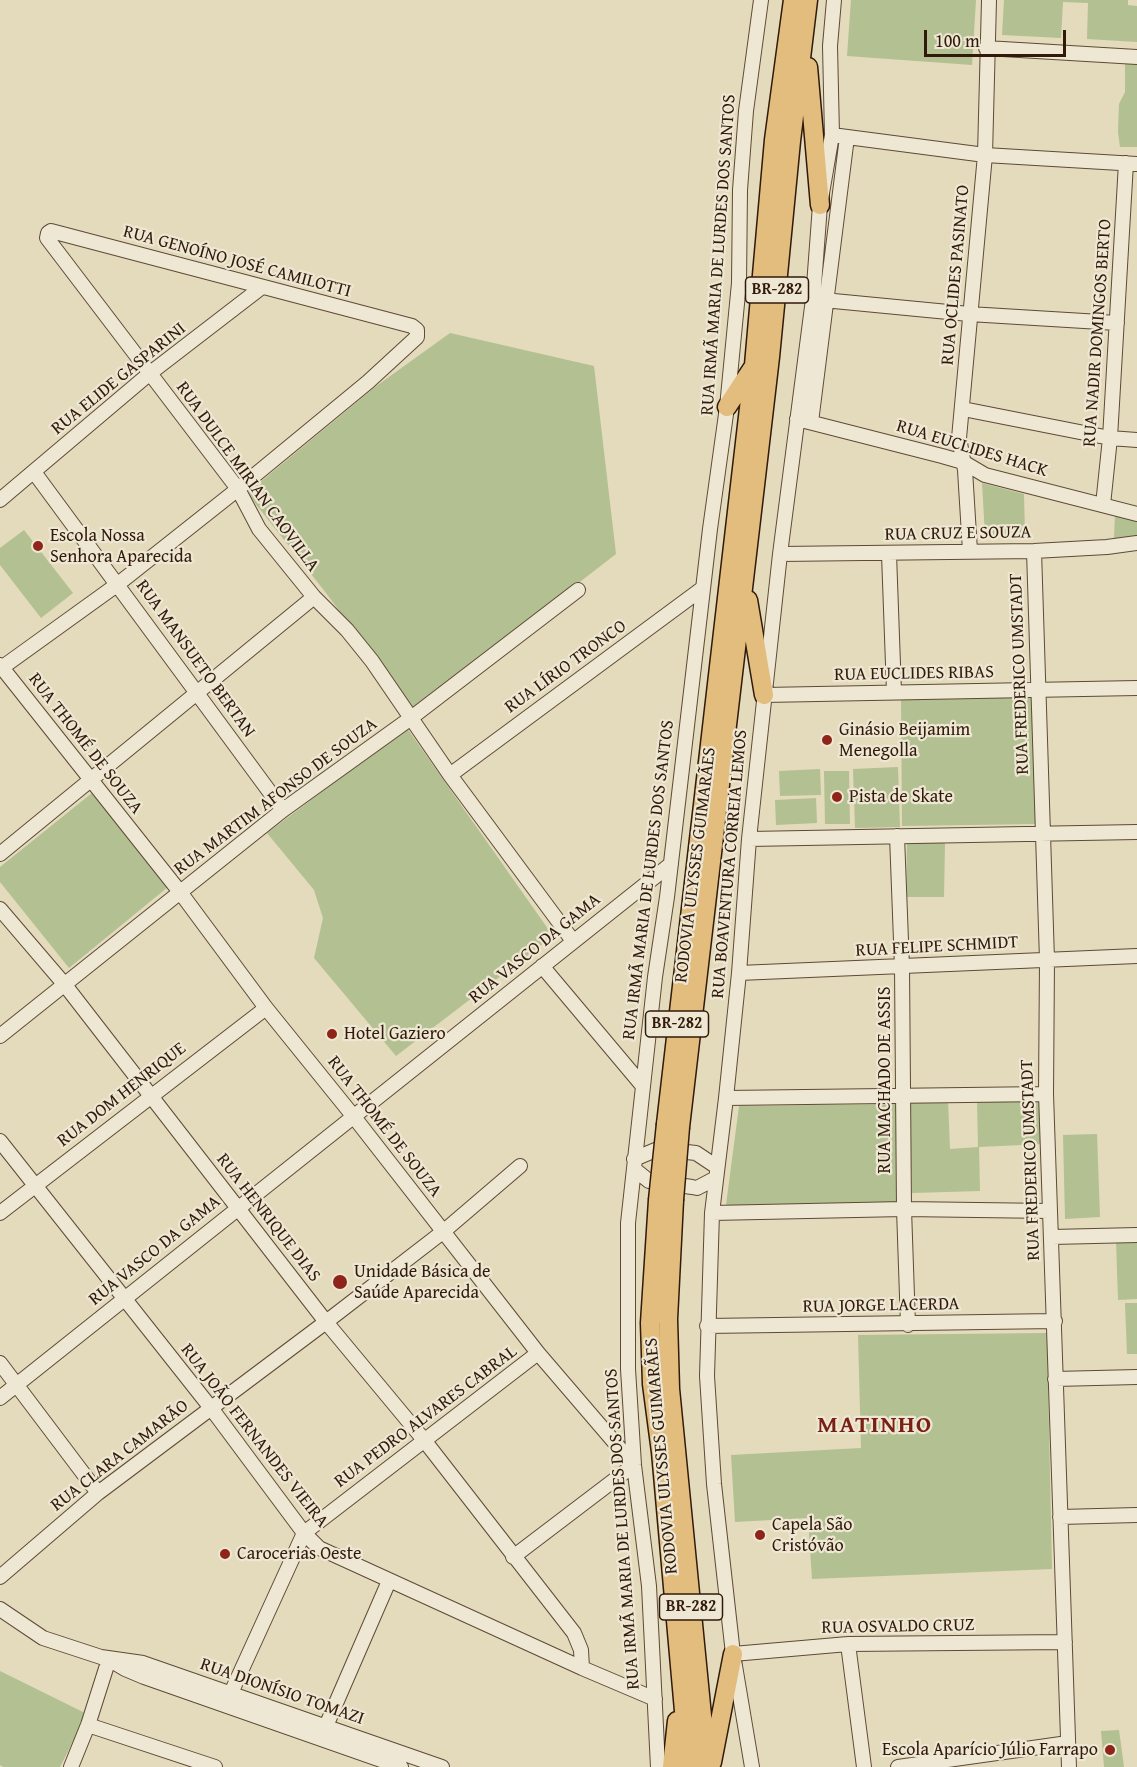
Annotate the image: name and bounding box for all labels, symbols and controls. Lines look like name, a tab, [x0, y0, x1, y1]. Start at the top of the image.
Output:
scale bar	[927, 18, 1070, 56]
text: 100 m	[935, 27, 980, 54]
street label: RUA IRMÃ MARIA DE LURDES DOS SANTOS	[697, 94, 741, 416]
street label: RUA OCLIDES PASINATO	[937, 184, 975, 366]
street label: RUA NADIR DOMINGOS BERTO	[1079, 218, 1117, 448]
street label: RUA GENOÍNO JOSÉ CAMILOTTI	[121, 221, 353, 303]
road number: BR-282	[746, 277, 808, 303]
street label: RUA ELIDE GASPARINI	[47, 318, 191, 440]
street label: RUA DULCE MIRIAN CAOVILLA	[171, 378, 323, 576]
street label: RUA EUCLIDES HACK	[894, 416, 1050, 482]
street label: RUA CRUZ E SOUZA	[884, 522, 1032, 546]
place label: Escola Nossa Senhora Aparecida	[50, 525, 192, 568]
marker: Escola Nossa Senhora Aparecida	[31, 539, 45, 553]
street label: RUA FREDERICO UMSTADT	[1006, 573, 1034, 775]
street label: RUA MANSUETO BERTAN	[131, 576, 259, 742]
street label: RUA LÍRIO TRONCO	[501, 616, 631, 718]
street label: RUA EUCLIDES RIBAS	[834, 662, 994, 686]
street label: RUA THOMÉ DE SOUZA	[23, 669, 147, 819]
street label: RUA MARTIM AFONSO DE SOUZA	[170, 714, 382, 880]
street label: RUA IRMÃ MARIA DE LURDES DOS SANTOS	[619, 719, 679, 1041]
place label: Ginásio Beijamim Menegolla	[839, 719, 970, 762]
street label: RUA BOAVENTURA CORREIA LEMOS	[707, 729, 753, 999]
marker: Ginásio Beijamim Menegolla	[820, 733, 834, 747]
street label: RODOVIA ULYSSES GUIMARÃES	[671, 746, 721, 984]
place label: Pista de Skate	[849, 786, 953, 808]
marker: Pista de Skate	[830, 790, 844, 804]
street label: RUA VASCO DA GAMA	[465, 889, 605, 1009]
street label: RUA FELIPE SCHMIDT	[855, 932, 1019, 962]
street label: RUA MACHADO DE ASSIS	[874, 987, 896, 1173]
road number: BR-282	[646, 1011, 708, 1037]
place label: Hotel Gaziero	[344, 1023, 446, 1045]
marker: Hotel Gaziero	[325, 1027, 339, 1041]
street label: RUA DOM HENRIQUE	[53, 1038, 191, 1152]
street label: RUA THOMÉ DE SOUZA	[322, 1052, 446, 1202]
street label: RUA FREDERICO UMSTADT	[1017, 1059, 1045, 1261]
street label: RUA HENRIQUE DIAS	[211, 1150, 325, 1286]
street label: RUA VASCO DA GAMA	[85, 1191, 225, 1311]
place label: Unidade Básica de Saúde Aparecida	[354, 1261, 491, 1304]
marker: Unidade Básica de Saúde Aparecida	[331, 1273, 349, 1291]
street label: RUA JORGE LACERDA	[802, 1294, 960, 1318]
street label: RODOVIA ULYSSES GUIMARÃES	[641, 1337, 683, 1575]
street label: RUA JOÃO FERNANDES VIEIRA	[175, 1340, 333, 1532]
street label: RUA PEDRO ALVARES CABRAL	[330, 1341, 522, 1493]
street label: RUA IRMÃ MARIA DE LURDES DOS SANTOS	[601, 1368, 645, 1690]
street label: RUA CLARA CAMARÃO	[47, 1395, 193, 1517]
district label: MATINHO	[817, 1412, 933, 1440]
place label: Capela São Cristóvão	[772, 1514, 852, 1556]
marker: Capela São Cristóvão	[753, 1528, 767, 1542]
place label: Carocerias Oeste	[237, 1543, 361, 1565]
marker: Carocerias Oeste	[218, 1547, 232, 1561]
road number: BR-282	[660, 1594, 722, 1620]
street label: RUA OSVALDO CRUZ	[821, 1615, 975, 1639]
street label: RUA DIONÍSIO TOMAZI	[197, 1654, 367, 1730]
place label: Escola Aparício Júlio Farrapo	[882, 1739, 1098, 1761]
marker: Escola Aparício Júlio Farrapo	[1103, 1743, 1117, 1757]

